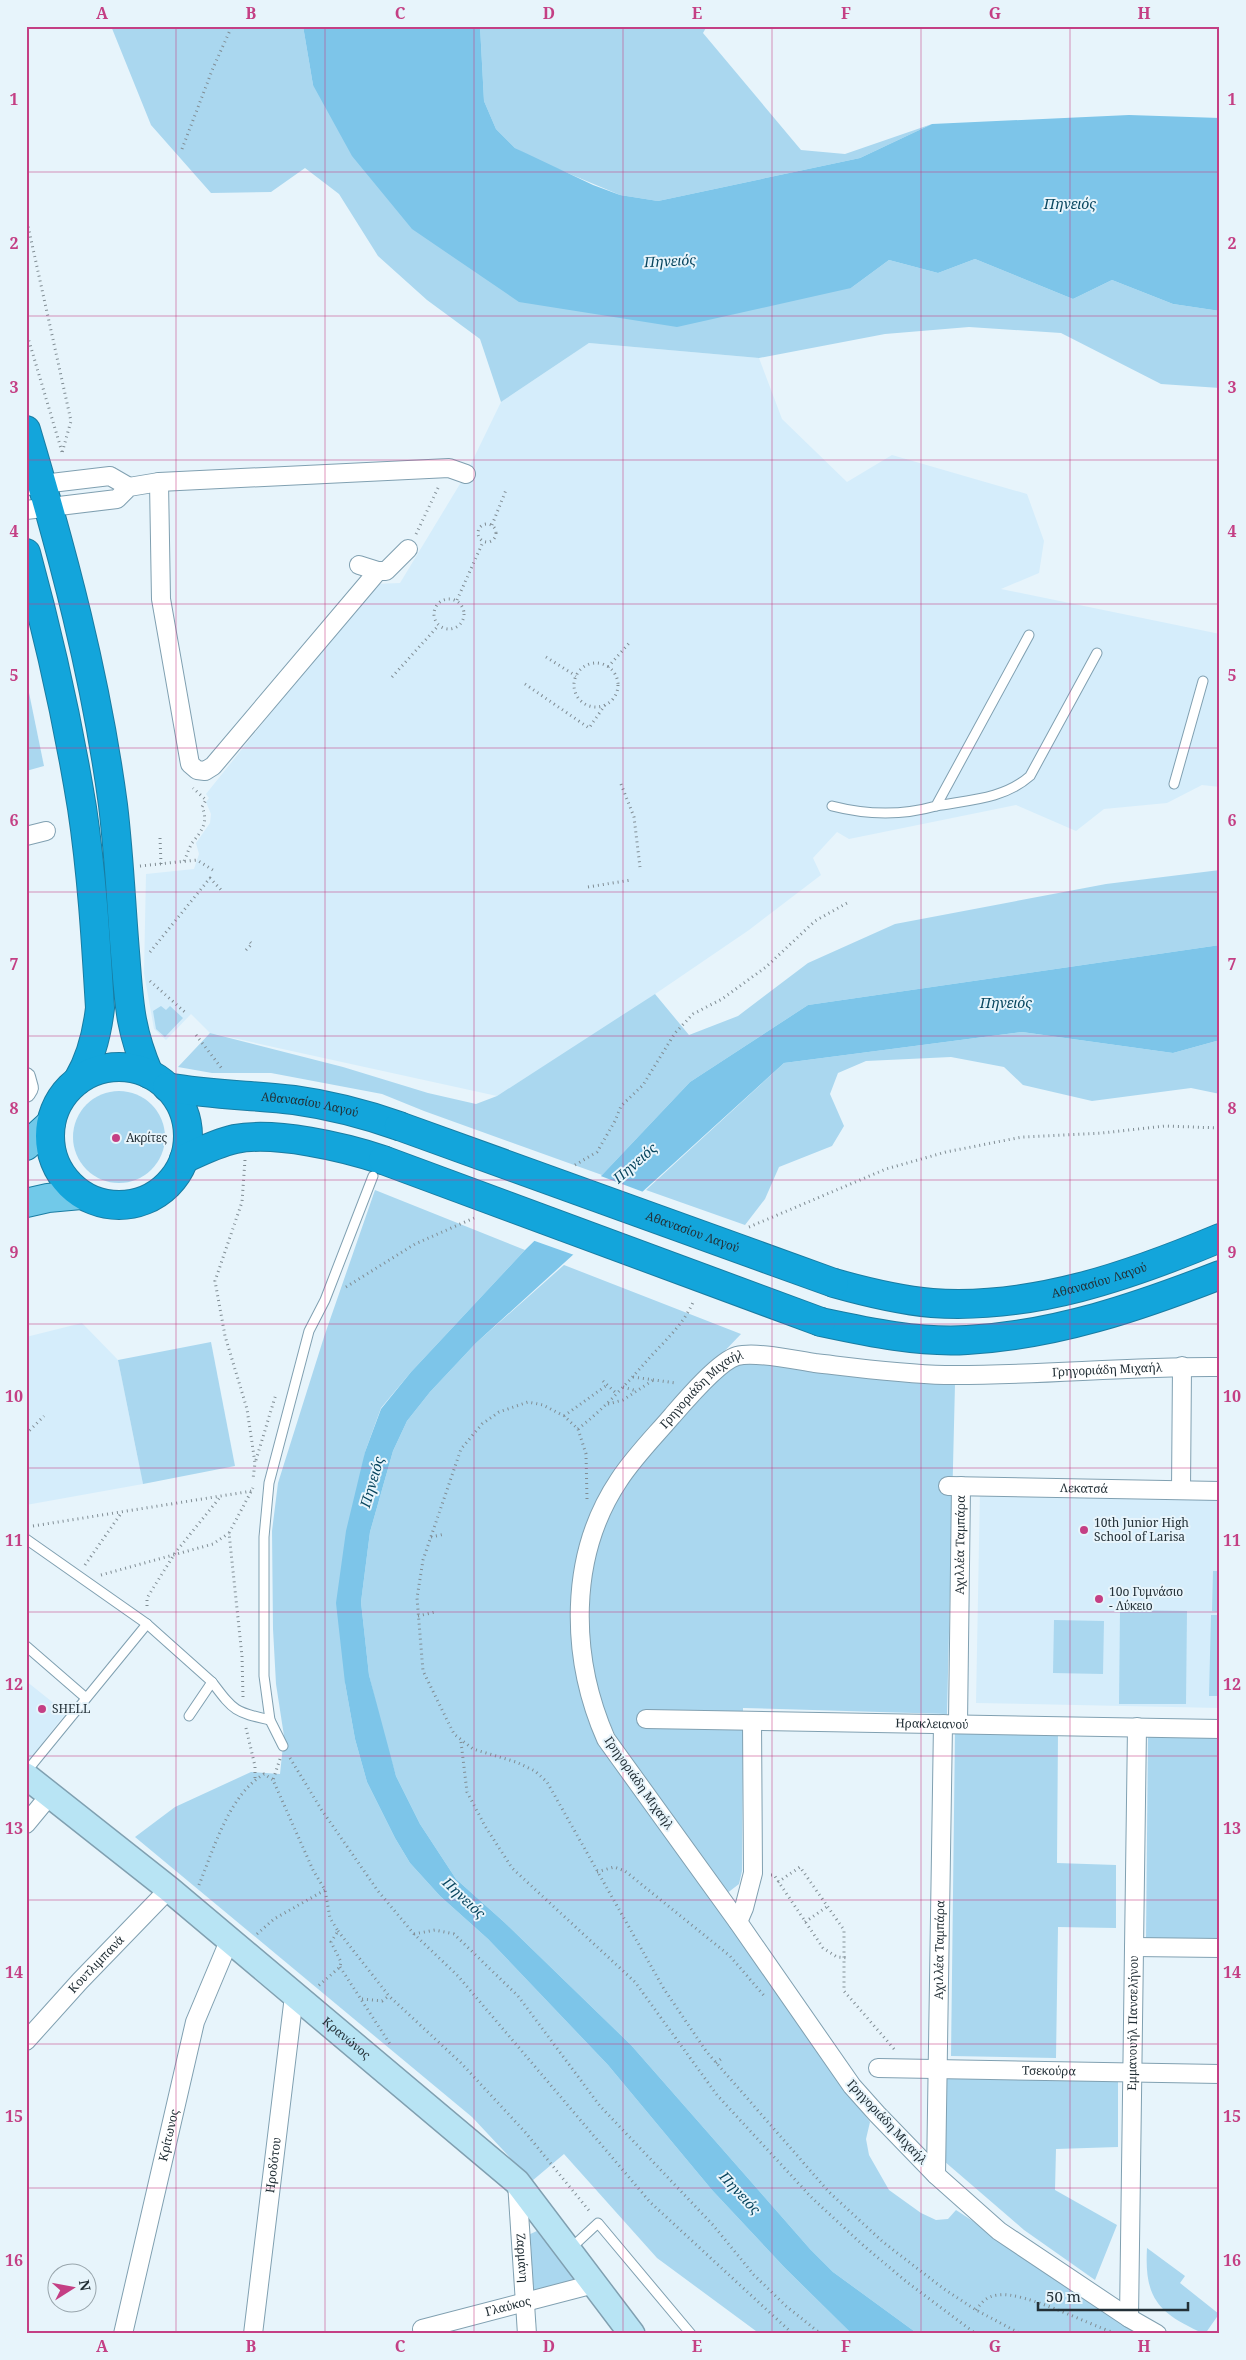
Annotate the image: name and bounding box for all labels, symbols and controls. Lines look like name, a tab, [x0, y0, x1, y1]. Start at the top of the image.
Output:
text: A	[96, 2, 109, 24]
text: B	[246, 2, 257, 24]
text: C	[395, 2, 406, 24]
text: D	[543, 2, 555, 24]
text: E	[692, 2, 702, 24]
text: F	[841, 2, 851, 24]
text: G	[989, 2, 1001, 24]
text: H	[1137, 2, 1151, 24]
text: 1	[9, 88, 19, 110]
text: 1	[1227, 88, 1237, 110]
water label: Πηνειός	[1043, 194, 1096, 213]
text: 2	[9, 232, 19, 254]
text: 2	[1227, 232, 1237, 254]
water label: Πηνειός	[642, 250, 697, 271]
text: 3	[9, 376, 19, 398]
text: 3	[1227, 376, 1237, 398]
text: 4	[9, 520, 19, 542]
text: 4	[1227, 520, 1237, 542]
text: 5	[9, 664, 19, 686]
text: 5	[1227, 664, 1237, 686]
text: 6	[9, 809, 19, 831]
text: 6	[1227, 809, 1237, 831]
text: 7	[9, 953, 19, 975]
text: 7	[1227, 953, 1237, 975]
water label: Πηνειός	[979, 993, 1032, 1012]
street label: Αθανασίου Λαγού	[260, 1088, 361, 1121]
text: 8	[9, 1097, 19, 1119]
text: 8	[1227, 1097, 1237, 1119]
place label: Ακρίτες	[126, 1129, 168, 1146]
marker: Ακρίτες	[110, 1132, 122, 1144]
water label: Πηνειός	[608, 1138, 661, 1188]
street label: Αθανασίου Λαγού	[643, 1207, 742, 1256]
text: 9	[9, 1241, 19, 1263]
text: 9	[1227, 1241, 1237, 1263]
street label: Αθανασίου Λαγού	[1050, 1258, 1149, 1302]
street label: Γρηγοριάδη Μιχαήλ	[656, 1346, 746, 1432]
street label: Γρηγοριάδη Μιχαήλ	[1052, 1359, 1164, 1380]
text: 10	[5, 1385, 23, 1407]
text: 10	[1223, 1385, 1241, 1407]
water label: Πηνειός	[355, 1454, 388, 1511]
street label: Λεκατσά	[1060, 1479, 1109, 1497]
street label: Αχιλλέα Ταμπάρα	[951, 1495, 969, 1595]
place label: 10th Junior High School of Larisa	[1094, 1514, 1189, 1545]
marker: 10th Junior High School of Larisa	[1078, 1524, 1090, 1536]
text: 11	[5, 1529, 23, 1551]
text: 11	[1223, 1529, 1241, 1551]
place label: 10ο Γυμνάσιο - Λύκειο	[1109, 1583, 1183, 1614]
marker: 10ο Γυμνάσιο - Λύκειο	[1093, 1593, 1105, 1605]
text: 12	[5, 1673, 23, 1695]
text: 12	[1223, 1673, 1241, 1695]
place label: SHELL	[52, 1700, 90, 1717]
marker: SHELL	[36, 1703, 48, 1715]
street label: Ηρακλειανού	[895, 1714, 969, 1733]
street label: Γρηγοριάδη Μιχαήλ	[601, 1733, 679, 1834]
text: 13	[5, 1817, 23, 1839]
text: 13	[1223, 1817, 1241, 1839]
water label: Πηνειός	[438, 1872, 490, 1923]
street label: Αχιλλέα Ταμπάρα	[930, 1900, 948, 2000]
street label: Κουτλιμπανά	[64, 1931, 128, 1997]
street label: Εμμανουήλ Πανσελήνου	[1123, 1955, 1142, 2091]
text: 14	[5, 1961, 23, 1983]
text: 14	[1223, 1961, 1241, 1983]
street label: Κρανώνος	[319, 2013, 374, 2063]
street label: Τσεκούρα	[1022, 2062, 1076, 2079]
street label: Γρηγοριάδη Μιχαήλ	[844, 2076, 932, 2168]
text: 15	[5, 2105, 23, 2127]
text: 15	[1223, 2105, 1241, 2127]
street label: Κρίτωνος	[154, 2107, 183, 2163]
street label: Ηροδότου	[261, 2136, 285, 2194]
water label: Πηνειός	[715, 2166, 765, 2218]
street label: Ζαρμάνη	[512, 2233, 533, 2283]
text: 16	[5, 2249, 23, 2271]
text: 16	[1223, 2249, 1241, 2271]
north arrow	[48, 2262, 98, 2312]
text: N	[75, 2278, 96, 2293]
scale bar	[1038, 2280, 1188, 2312]
text: 50 m	[1046, 2286, 1081, 2306]
street label: Γλαύκος	[483, 2292, 533, 2320]
text: A	[96, 2335, 109, 2357]
text: B	[246, 2335, 257, 2357]
text: C	[395, 2335, 406, 2357]
text: D	[543, 2335, 555, 2357]
text: E	[692, 2335, 702, 2357]
text: F	[841, 2335, 851, 2357]
text: G	[989, 2335, 1001, 2357]
text: H	[1137, 2335, 1151, 2357]

